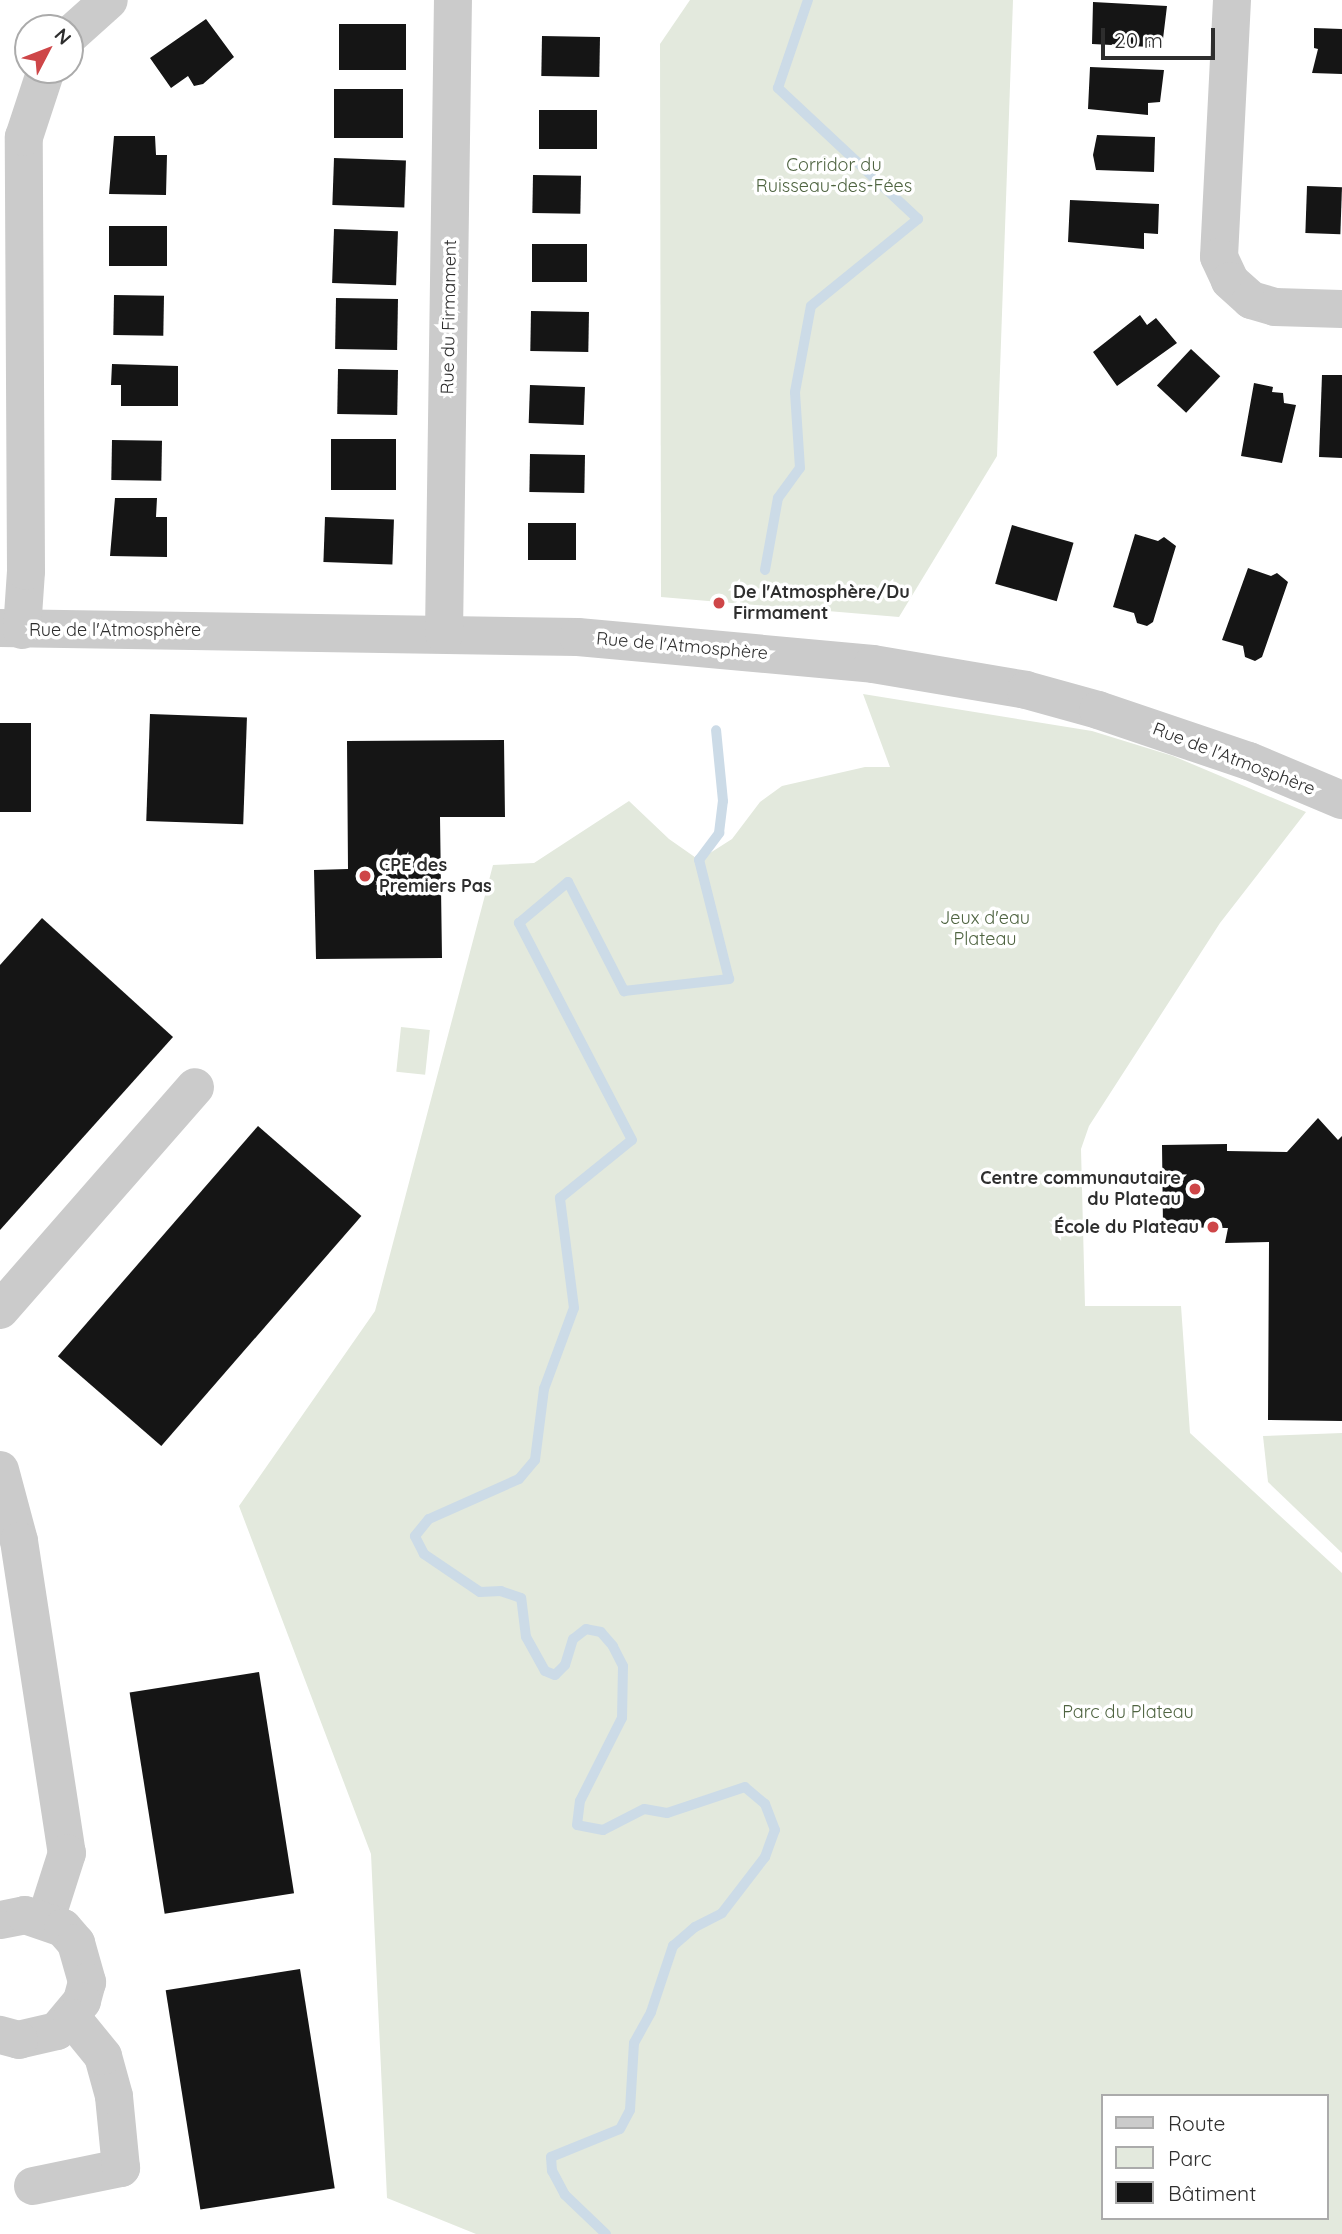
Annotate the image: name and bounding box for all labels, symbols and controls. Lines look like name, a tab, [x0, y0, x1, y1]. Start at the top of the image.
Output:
north arrow	[14, 14, 84, 84]
scale bar	[1104, 14, 1218, 58]
text: N	[50, 23, 77, 50]
text: 20 m	[1114, 27, 1163, 53]
park label: Corridor du Ruisseau-des-Fées	[756, 155, 912, 198]
street label: Rue du Firmament	[437, 239, 461, 395]
place label: De l'Atmosphère/Du Firmament	[733, 582, 910, 624]
marker: De l'Atmosphère/Du Firmament	[711, 595, 727, 611]
street label: Rue de l'Atmosphère	[29, 619, 201, 641]
street label: Rue de l'Atmosphère	[595, 628, 769, 664]
street label: Rue de l'Atmosphère	[1150, 718, 1318, 800]
place label: CPE des Premiers Pas	[379, 855, 492, 898]
marker: CPE des Premiers Pas	[357, 868, 373, 884]
park label: Jeux d'eau Plateau	[940, 908, 1030, 950]
place label: Centre communautaire du Plateau	[980, 1168, 1181, 1210]
marker: Centre communautaire du Plateau	[1187, 1181, 1203, 1197]
place label: École du Plateau	[1054, 1216, 1199, 1238]
marker: École du Plateau	[1205, 1219, 1221, 1235]
park label: Parc du Plateau	[1062, 1701, 1194, 1723]
legend	[1100, 2094, 1328, 2220]
text: Route	[1168, 2110, 1225, 2136]
text: Parc	[1168, 2145, 1212, 2171]
text: Bâtiment	[1168, 2180, 1256, 2206]

